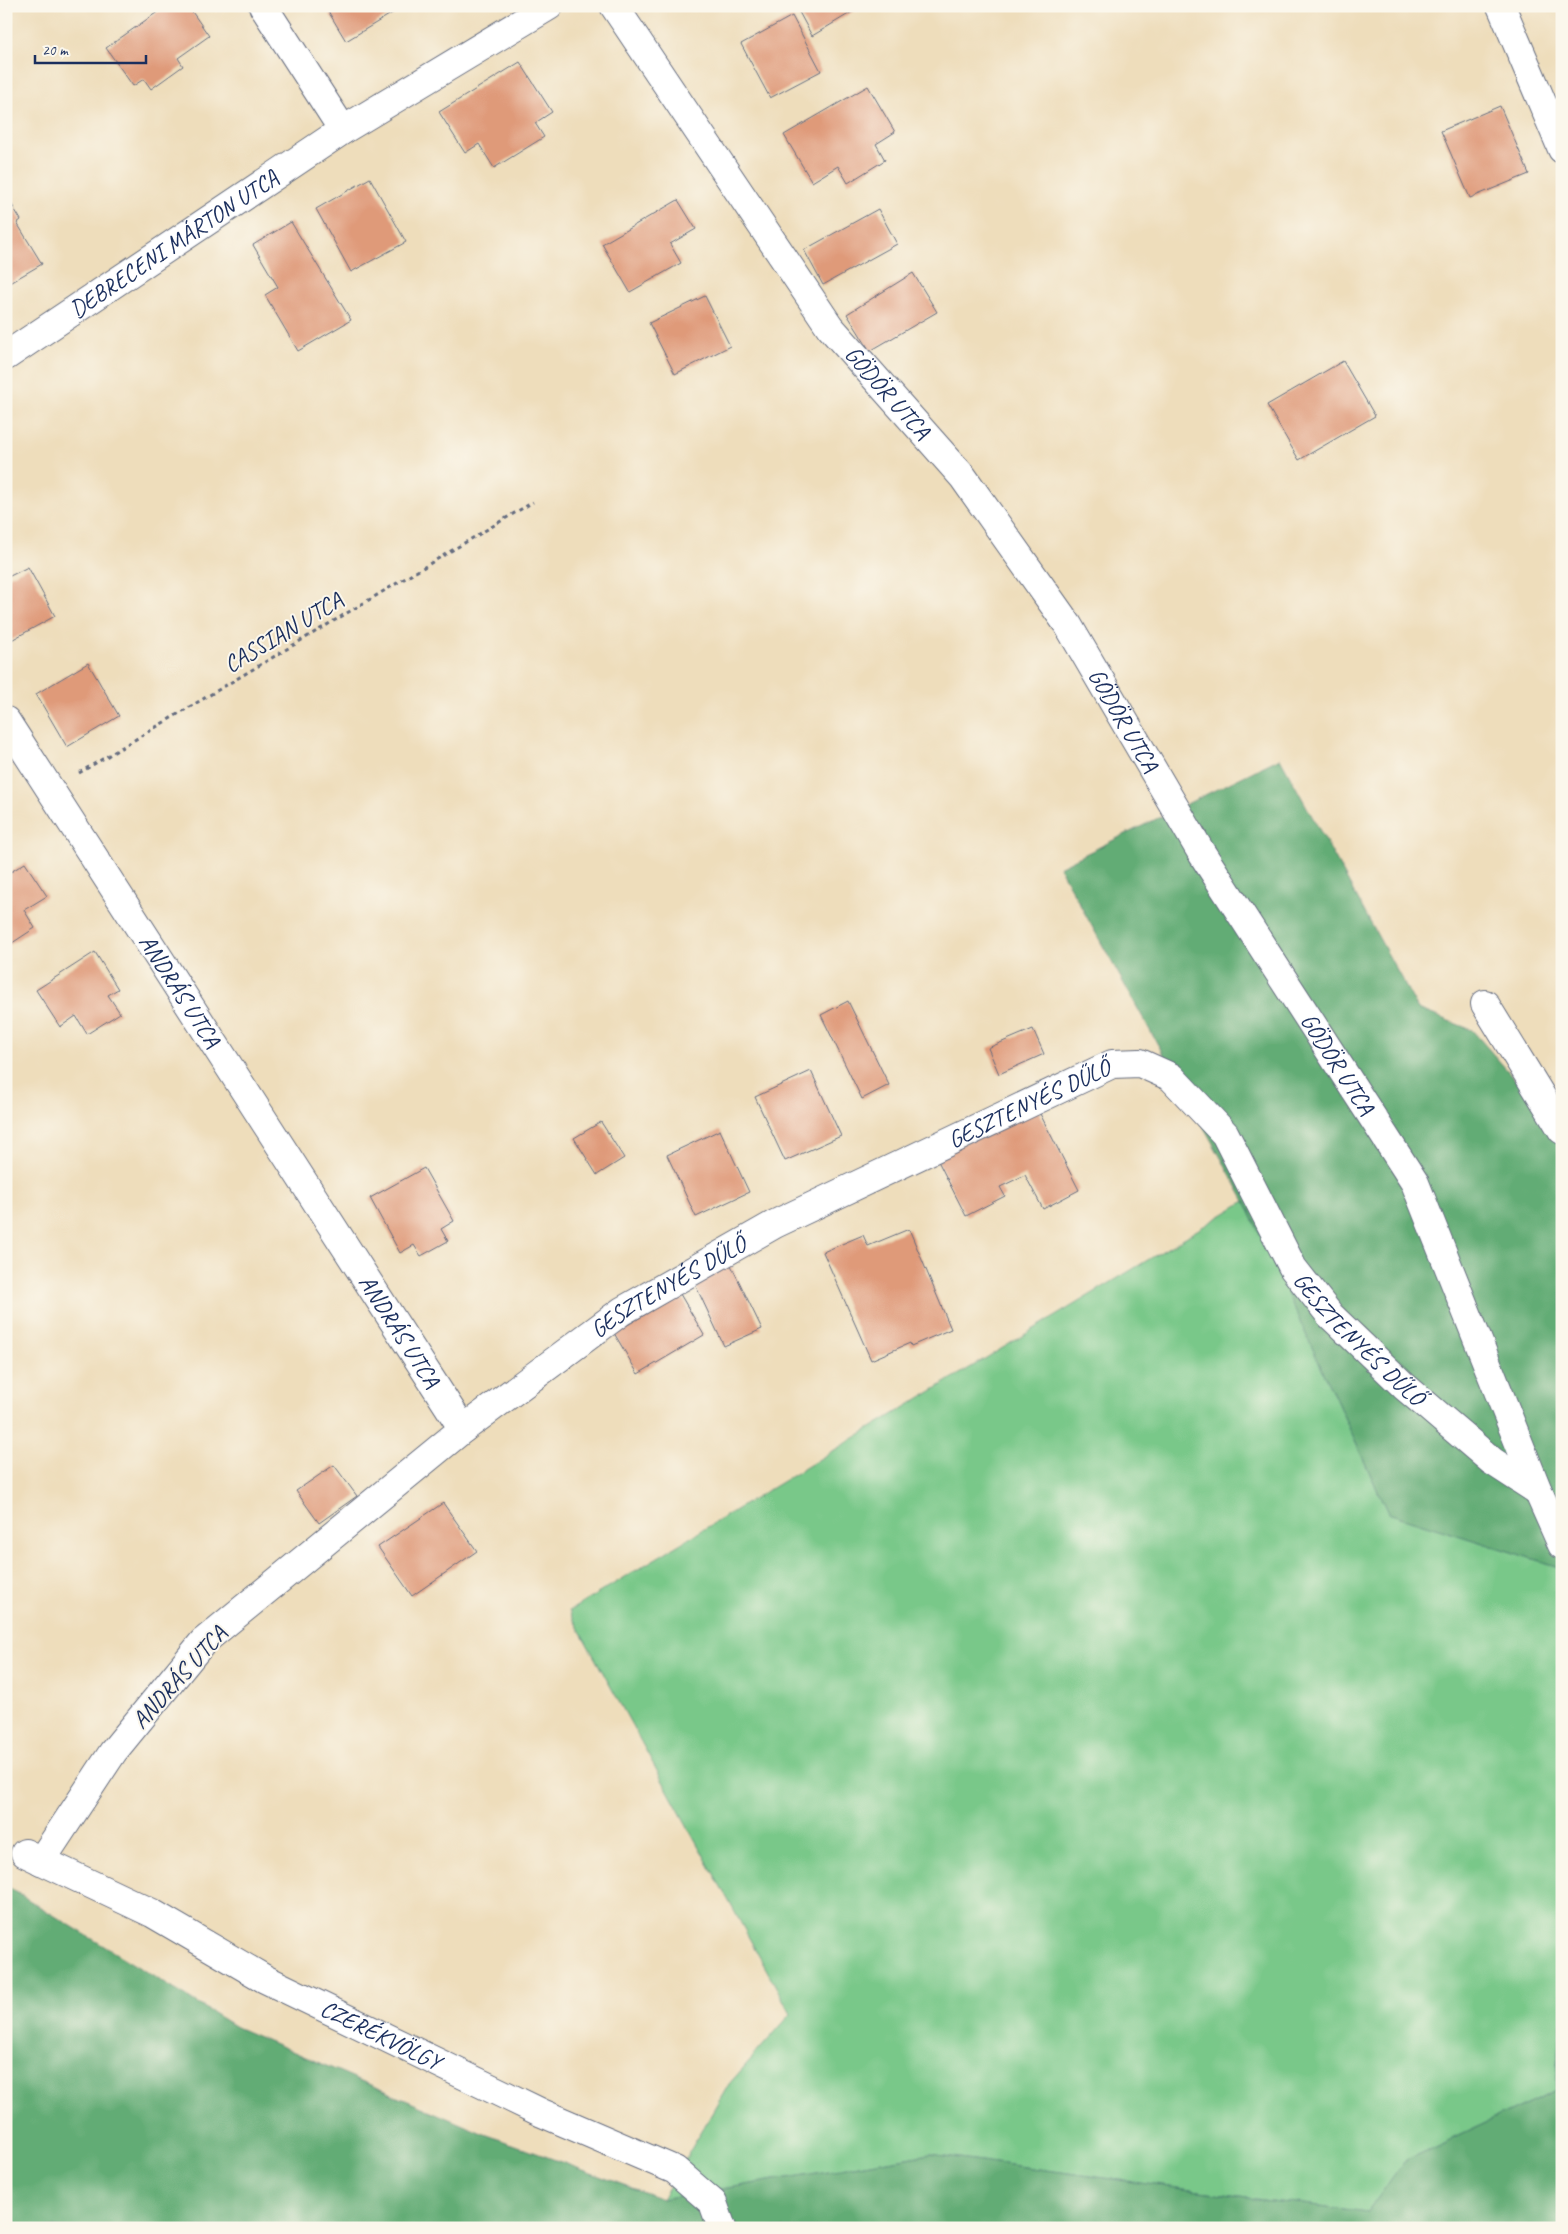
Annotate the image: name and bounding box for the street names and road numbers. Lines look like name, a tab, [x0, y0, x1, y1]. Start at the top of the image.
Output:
street label: DEBRECENI MÁRTON UTCA	[64, 162, 285, 324]
street label: GÖDÖR UTCA	[838, 339, 938, 446]
street label: CASSIAN UTCA	[218, 584, 349, 679]
street label: GÖDÖR UTCA	[1082, 663, 1166, 778]
street label: ANDRÁS UTCA	[133, 929, 228, 1054]
street label: GÖDÖR UTCA	[1294, 1007, 1382, 1121]
street label: GESZTENYÉS DŰLŐ	[943, 1050, 1119, 1155]
street label: GESZTENYÉS DŰLŐ	[584, 1226, 755, 1344]
street label: GESZTENYÉS DŰLŐ	[1287, 1266, 1435, 1415]
street label: ANDRÁS UTCA	[352, 1269, 448, 1394]
street label: ANDRÁS UTCA	[125, 1619, 234, 1735]
street label: CZERÉKVÖLGY	[316, 1993, 449, 2078]

